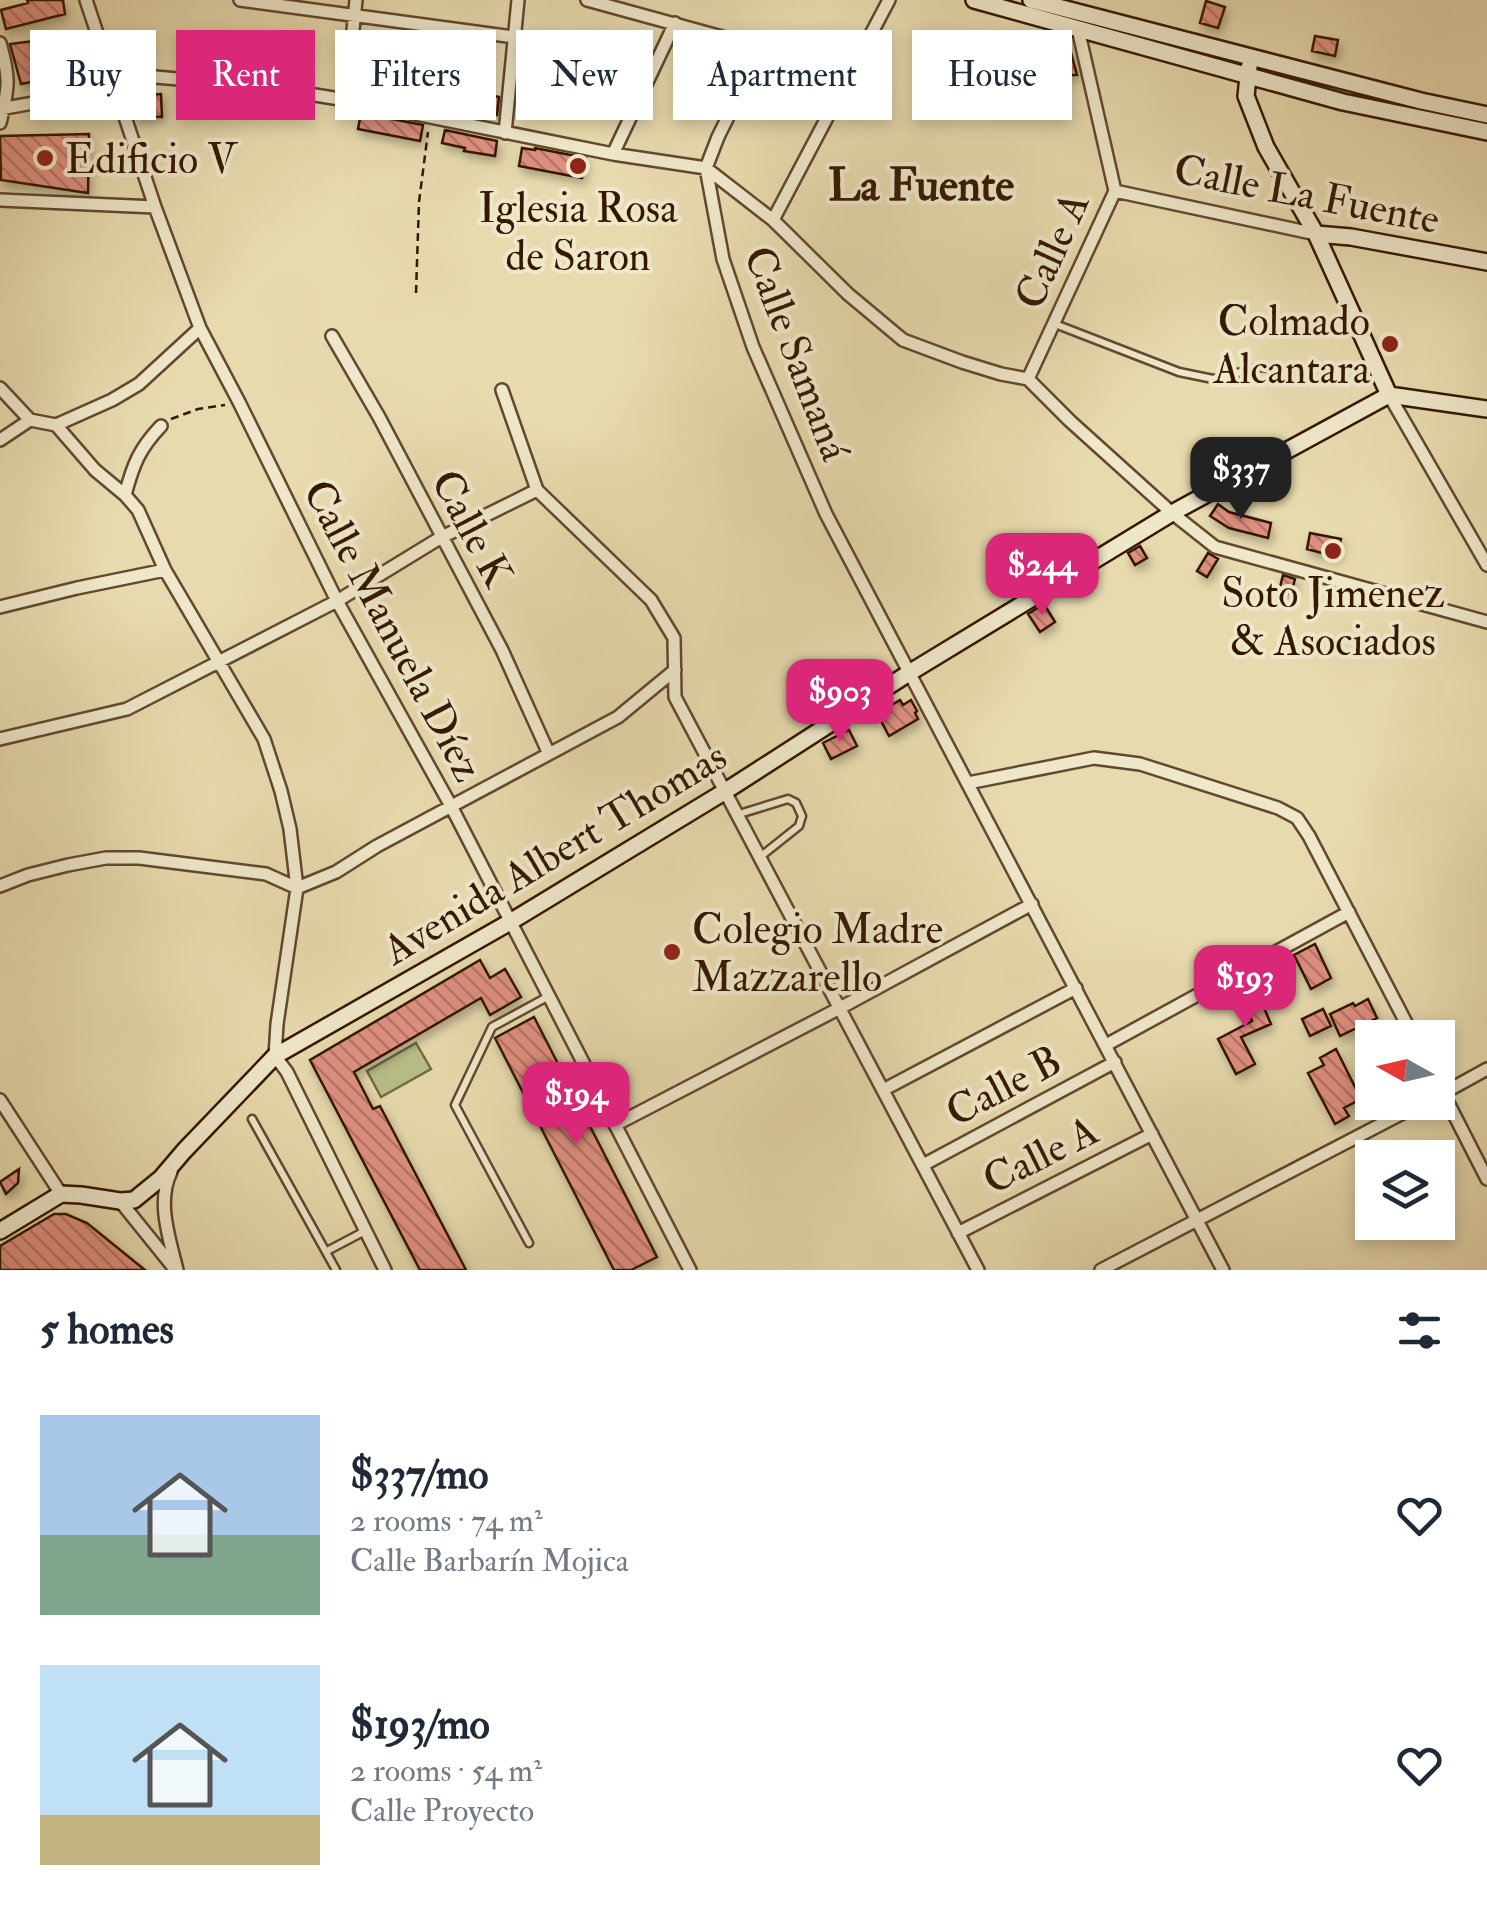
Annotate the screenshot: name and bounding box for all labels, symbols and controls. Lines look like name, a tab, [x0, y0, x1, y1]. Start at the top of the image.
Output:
chip: Buy	[30, 30, 156, 120]
chip: Rent	[176, 30, 315, 120]
chip: Filters	[335, 30, 496, 120]
chip: New	[516, 30, 653, 120]
chip: Apartment	[673, 30, 892, 120]
chip: House	[912, 30, 1072, 120]
place label: Edificio V	[65, 134, 238, 186]
street label: Calle La Fuente	[1169, 144, 1444, 246]
marker: Edificio V	[34, 147, 56, 169]
marker: Iglesia Rosa de Saron	[567, 155, 589, 177]
district label: La Fuente	[828, 158, 1014, 214]
place label: Iglesia Rosa de Saron	[479, 183, 678, 283]
street label: Calle A	[1004, 184, 1101, 317]
street label: Calle Samaná	[732, 239, 861, 469]
place label: Colmado Alcantara	[1212, 296, 1371, 396]
marker: Colmado Alcantara	[1379, 333, 1401, 355]
pin: $337	[1182, 437, 1300, 522]
text: $337	[1212, 449, 1270, 489]
street label: Calle K	[419, 462, 524, 597]
street label: Calle Manuela Díez	[291, 471, 494, 791]
pin: $244	[983, 533, 1101, 618]
marker: Soto Jimenez & Asociados	[1322, 540, 1344, 562]
text: $244	[1008, 545, 1076, 585]
place label: Soto Jimenez & Asociados	[1221, 568, 1445, 668]
pin: $903	[781, 659, 899, 744]
text: $903	[808, 671, 872, 711]
street label: Avenida Albert Thomas	[373, 731, 736, 977]
place label: Colegio Madre Mazzarello	[692, 904, 943, 1004]
marker: Colegio Madre Mazzarello	[661, 941, 683, 963]
pin: $193	[1186, 945, 1304, 1030]
text: $193	[1216, 957, 1274, 997]
north arrow	[1355, 1020, 1455, 1120]
map controls	[1355, 1020, 1455, 1240]
street label: Calle B	[937, 1035, 1071, 1139]
pin: $194	[517, 1062, 635, 1147]
text: $194	[544, 1074, 608, 1114]
street label: Calle A	[975, 1105, 1107, 1207]
button: layers	[1355, 1140, 1455, 1240]
icon: filters	[1392, 1303, 1447, 1358]
text: 5 homes	[40, 1304, 174, 1356]
text: $337/mo	[350, 1449, 488, 1501]
icon: home	[120, 1455, 240, 1575]
icon: heart	[1392, 1488, 1447, 1543]
text: 2 rooms · 74 m²	[350, 1501, 543, 1541]
text: Calle Barbarín Mojica	[350, 1541, 629, 1581]
text: $193/mo	[350, 1699, 490, 1751]
icon: home	[120, 1705, 240, 1825]
icon: heart	[1392, 1738, 1447, 1793]
text: 2 rooms · 54 m²	[350, 1751, 542, 1791]
text: Calle Proyecto	[350, 1791, 534, 1831]

